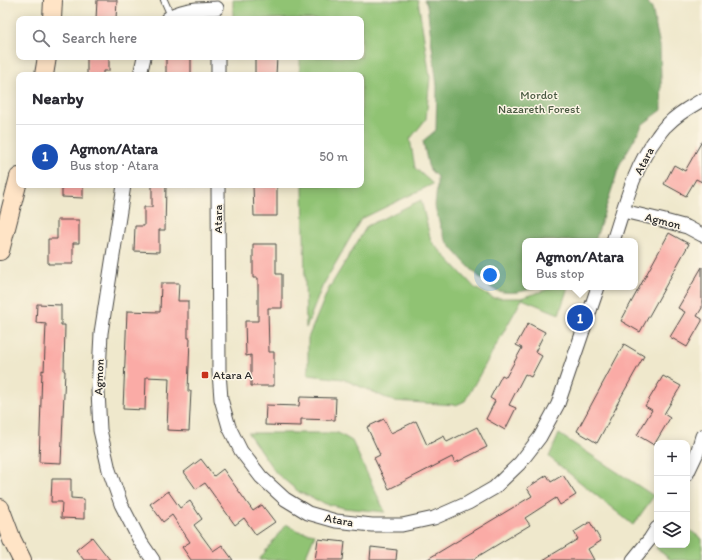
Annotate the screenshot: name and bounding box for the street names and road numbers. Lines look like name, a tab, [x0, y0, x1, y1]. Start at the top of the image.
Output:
street label: Atara	[631, 145, 657, 177]
street label: Atara	[211, 204, 225, 233]
street label: Agmon	[644, 210, 683, 232]
street label: Agmon	[91, 358, 107, 395]
street label: Atara	[324, 511, 355, 529]

